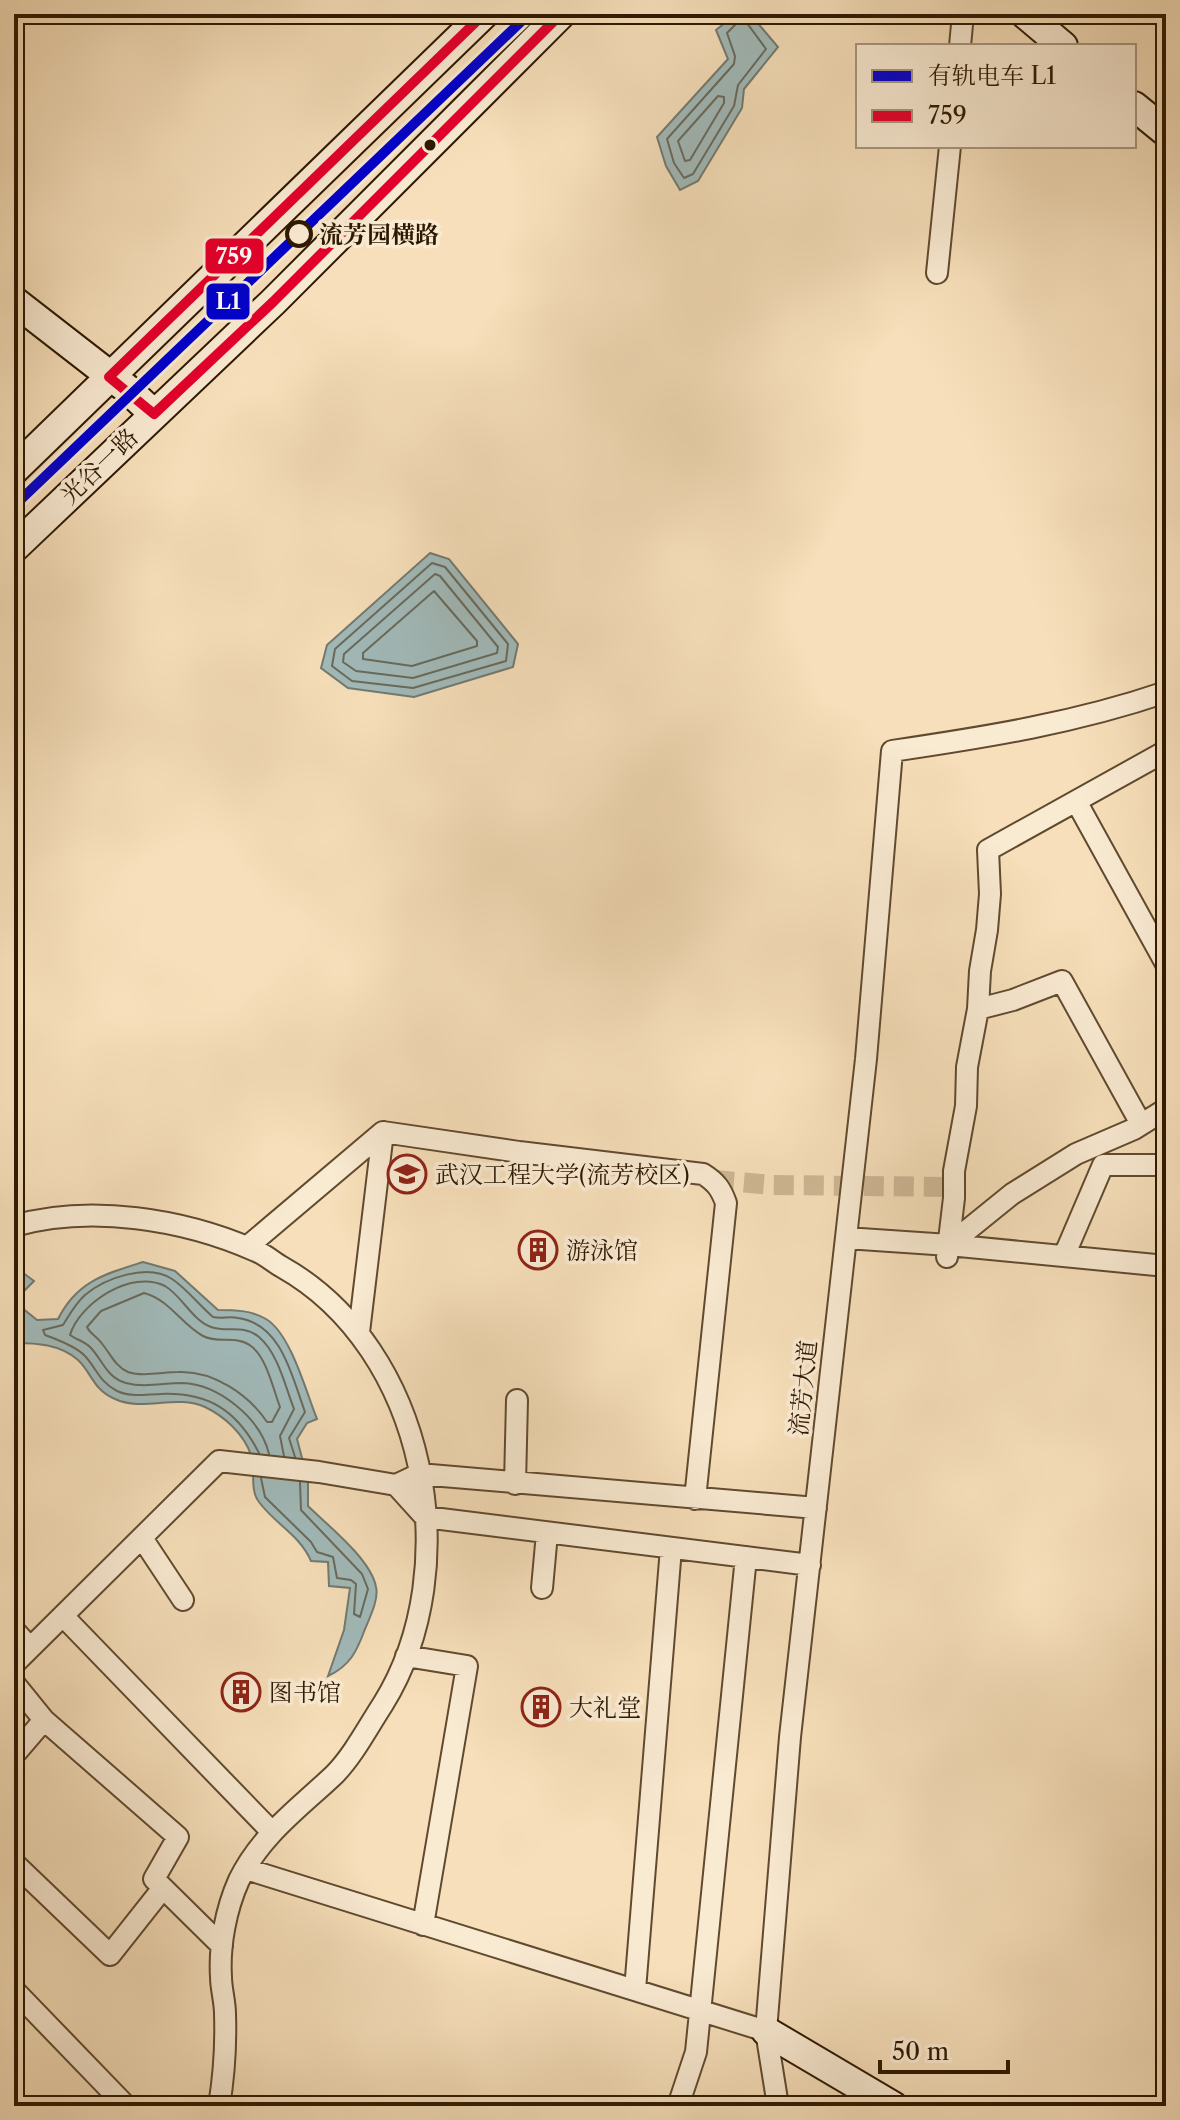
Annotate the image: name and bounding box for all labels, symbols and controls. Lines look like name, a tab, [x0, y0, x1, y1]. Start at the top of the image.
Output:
legend	[856, 44, 1136, 148]
text: 有轨电车 L1	[928, 61, 1056, 90]
text: 759	[928, 101, 967, 130]
unlabelled marker	[422, 137, 438, 153]
place label: 流芳园横路	[319, 220, 439, 249]
marker: 流芳园横路	[286, 221, 312, 247]
line badge: 759	[204, 237, 265, 275]
text: 759	[216, 243, 252, 270]
line badge: L1	[205, 282, 251, 321]
text: L1	[215, 288, 241, 315]
street label: 光谷一路	[54, 422, 144, 510]
school or university icon: 武汉工程大学(流芳校区)	[386, 1153, 428, 1195]
place label: 武汉工程大学(流芳校区)	[435, 1160, 690, 1189]
building icon: 游泳馆	[517, 1229, 559, 1271]
place label: 游泳馆	[566, 1236, 638, 1265]
street label: 流芳大道	[784, 1339, 822, 1437]
building icon: 图书馆	[220, 1671, 262, 1713]
place label: 图书馆	[269, 1678, 341, 1707]
building icon: 大礼堂	[520, 1686, 562, 1728]
place label: 大礼堂	[569, 1693, 641, 1722]
scale bar	[880, 2024, 1008, 2074]
text: 50 m	[892, 2037, 949, 2066]

